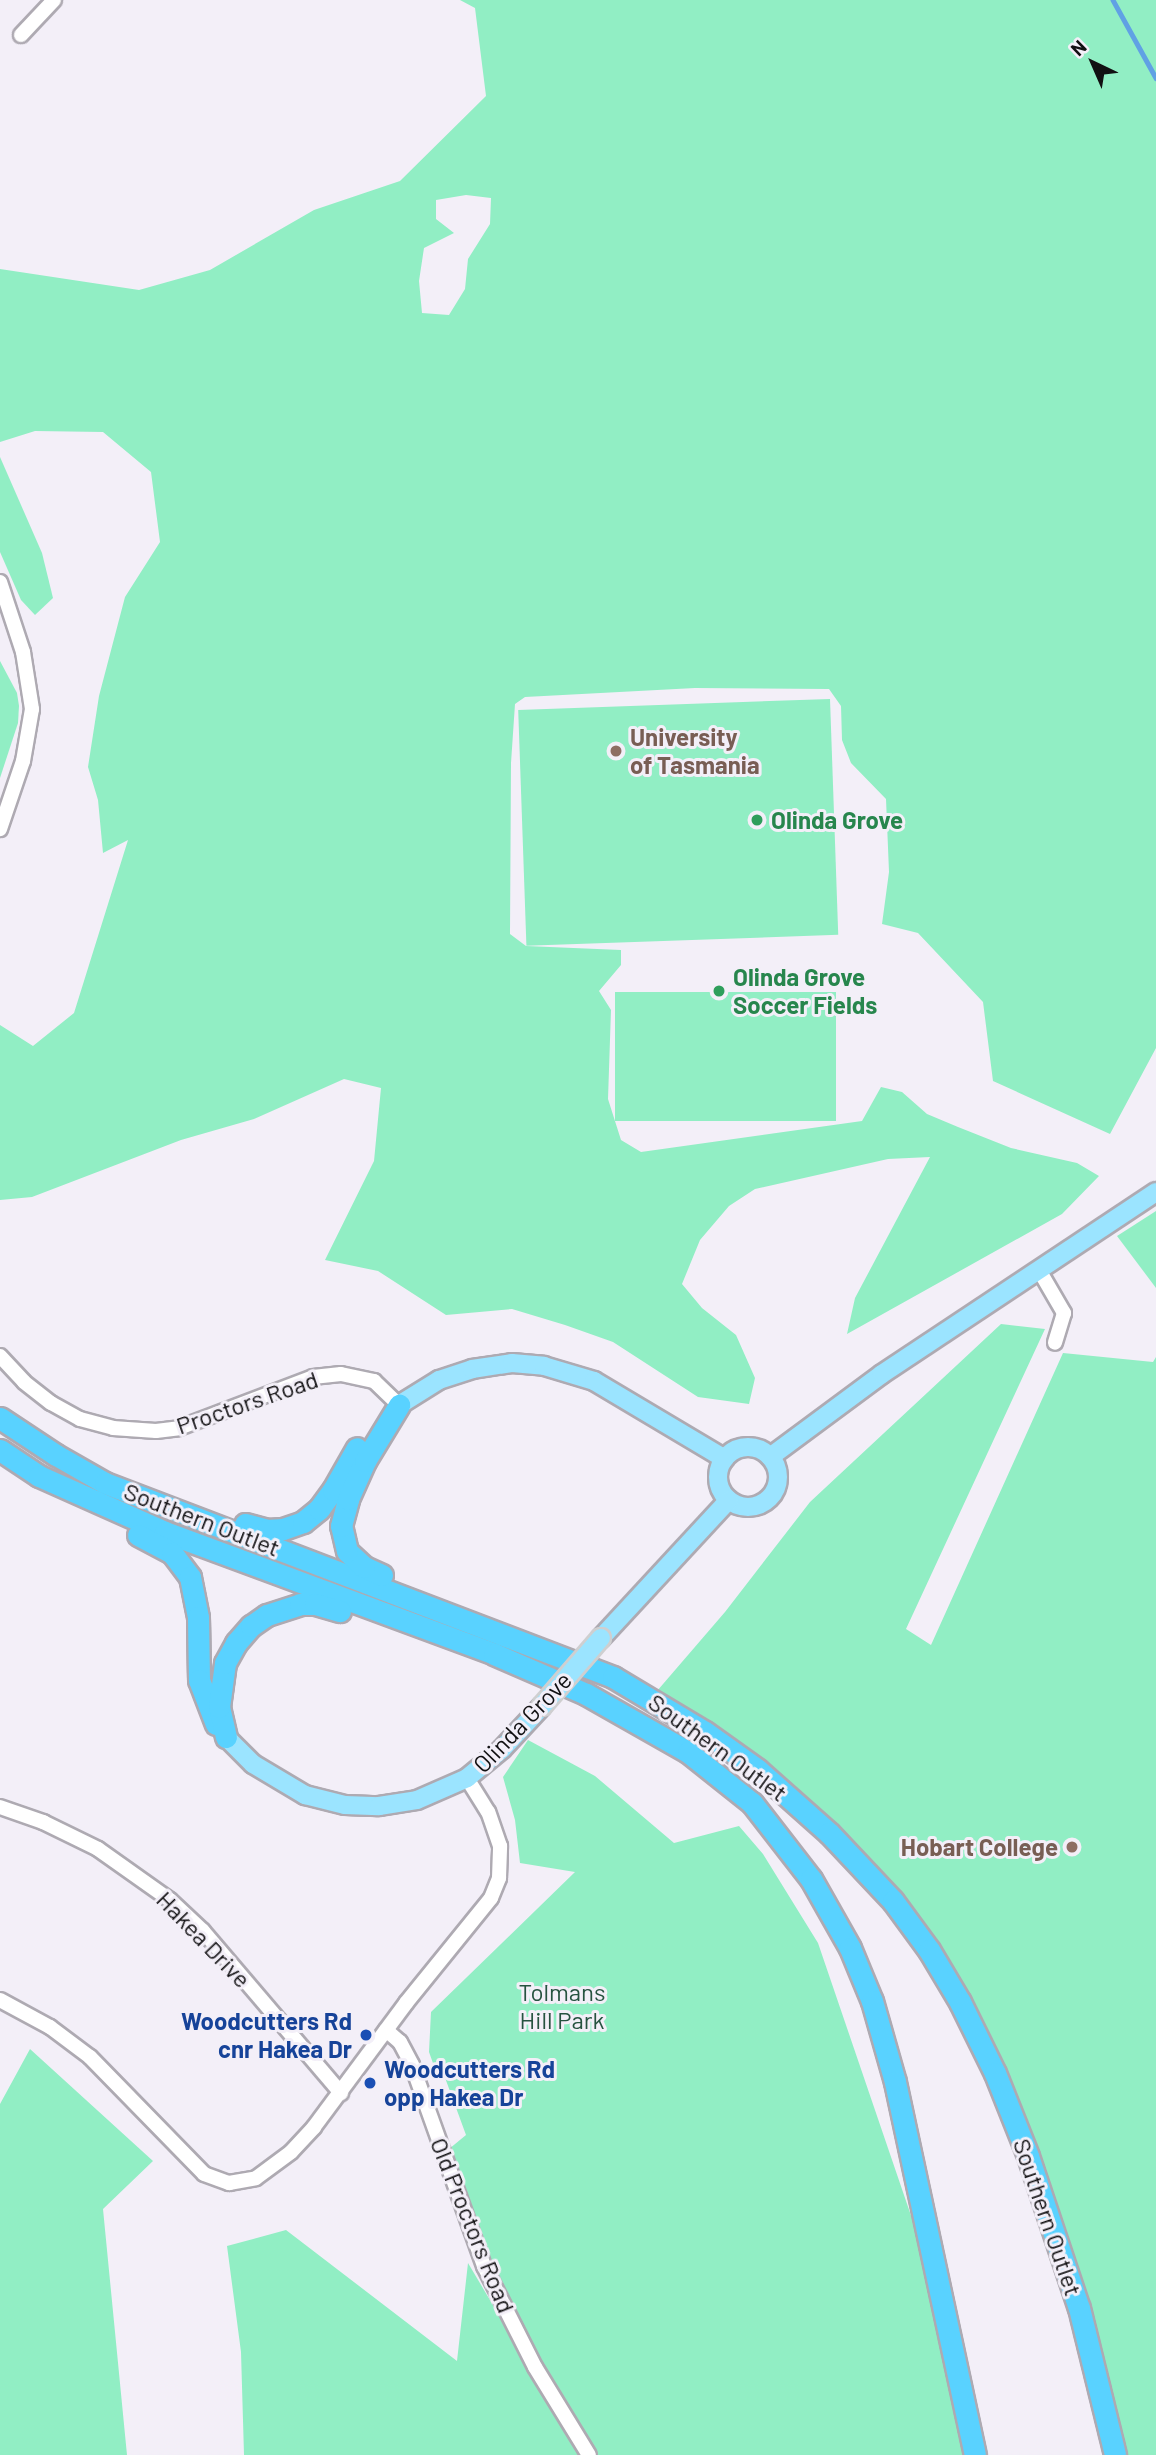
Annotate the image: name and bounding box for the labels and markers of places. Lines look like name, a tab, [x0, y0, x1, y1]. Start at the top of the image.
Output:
place label: University of Tasmania	[630, 723, 760, 779]
marker: University of Tasmania	[608, 743, 624, 759]
place label: Olinda Grove	[771, 806, 903, 834]
marker: Olinda Grove	[749, 812, 765, 828]
place label: Olinda Grove Soccer Fields	[733, 963, 877, 1019]
marker: Olinda Grove Soccer Fields	[711, 983, 727, 999]
place label: Hobart College	[901, 1833, 1058, 1861]
marker: Hobart College	[1064, 1839, 1080, 1855]
place label: Woodcutters Rd cnr Hakea Dr	[181, 2007, 352, 2063]
marker: Woodcutters Rd cnr Hakea Dr	[358, 2027, 374, 2043]
place label: Woodcutters Rd opp Hakea Dr	[384, 2055, 555, 2111]
marker: Woodcutters Rd opp Hakea Dr	[362, 2075, 378, 2091]

